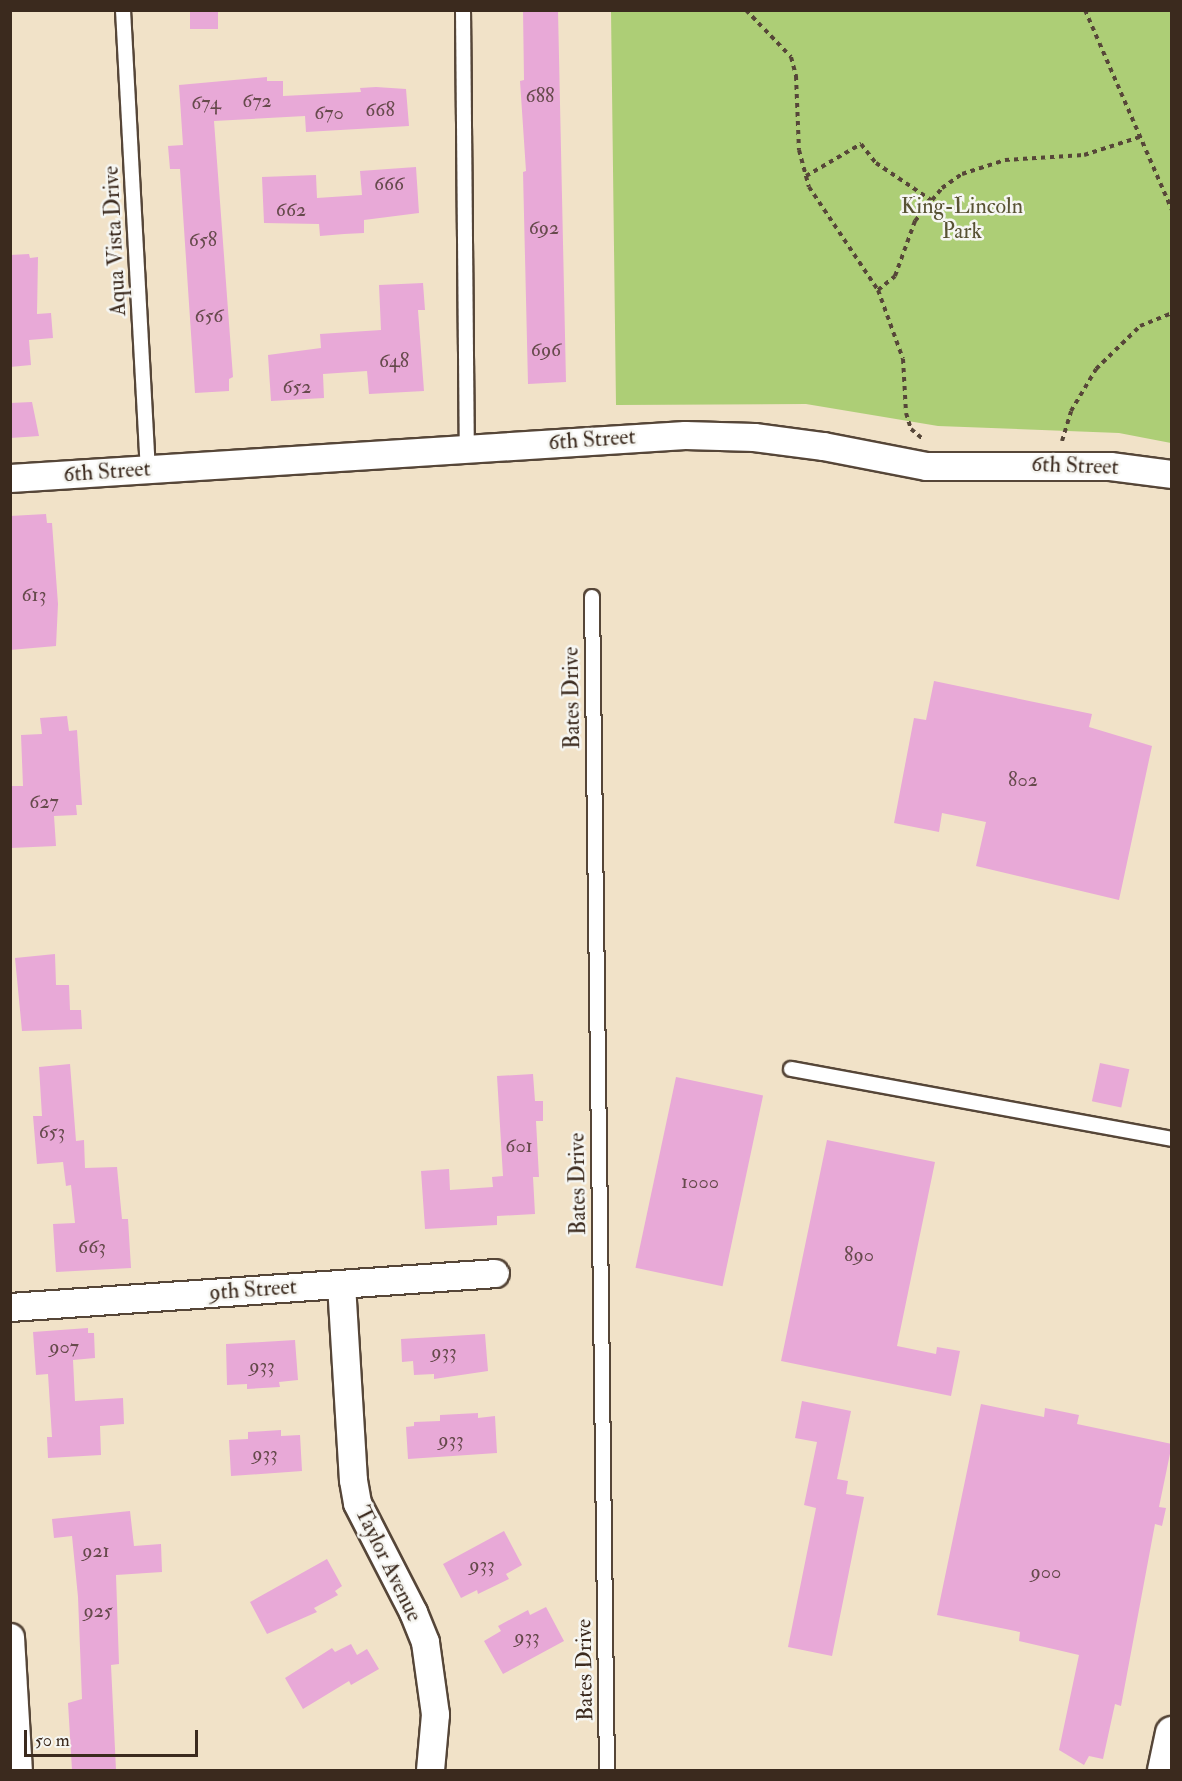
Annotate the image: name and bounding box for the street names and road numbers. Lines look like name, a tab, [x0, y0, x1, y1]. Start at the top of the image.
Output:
street label: Aqua Vista Drive	[98, 165, 132, 317]
street label: 6th Street	[547, 424, 637, 456]
street label: 6th Street	[1031, 451, 1119, 481]
street label: 6th Street	[62, 456, 152, 488]
street label: Bates Drive	[558, 647, 586, 749]
street label: Bates Drive	[564, 1133, 592, 1235]
street label: 9th Street	[208, 1274, 298, 1306]
street label: Taylor Avenue	[349, 1502, 427, 1626]
street label: Bates Drive	[571, 1619, 599, 1721]

